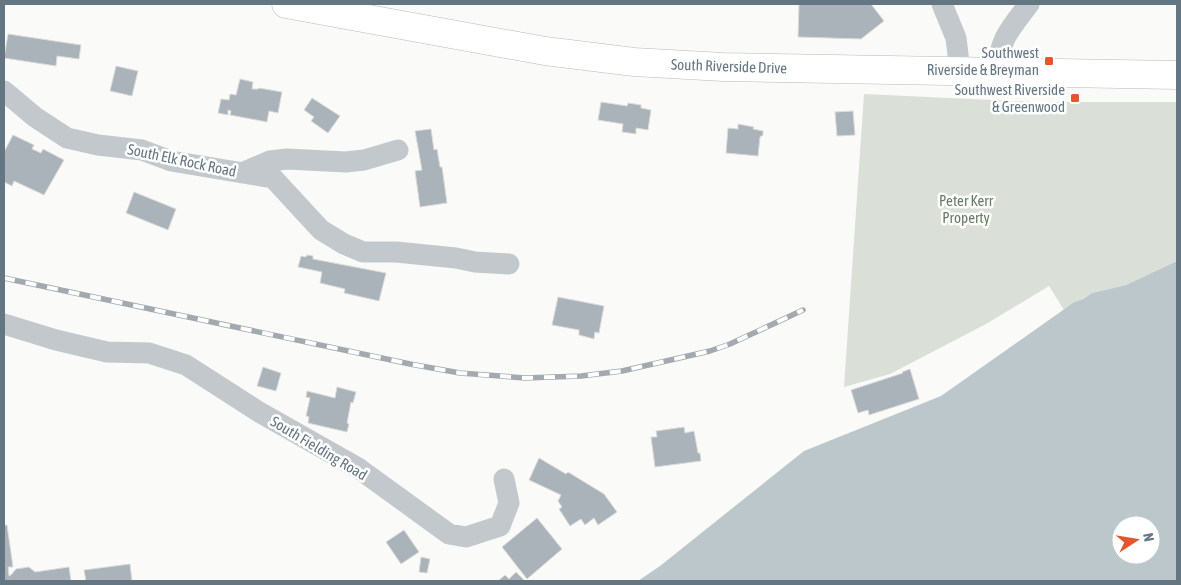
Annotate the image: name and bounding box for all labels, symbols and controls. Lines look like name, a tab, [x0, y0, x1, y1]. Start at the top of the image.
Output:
place label: Southwest Riverside & Breyman	[927, 44, 1039, 78]
street label: South Riverside Drive	[671, 55, 788, 77]
marker: Southwest Riverside & Breyman	[1043, 55, 1055, 67]
place label: Southwest Riverside & Greenwood	[955, 81, 1065, 115]
marker: Southwest Riverside & Greenwood	[1069, 92, 1081, 104]
street label: South Elk Rock Road	[126, 140, 238, 180]
park label: Peter Kerr Property	[939, 192, 994, 226]
street label: South Fielding Road	[268, 413, 370, 483]
north arrow	[1111, 515, 1161, 565]
text: N	[1140, 532, 1157, 543]

